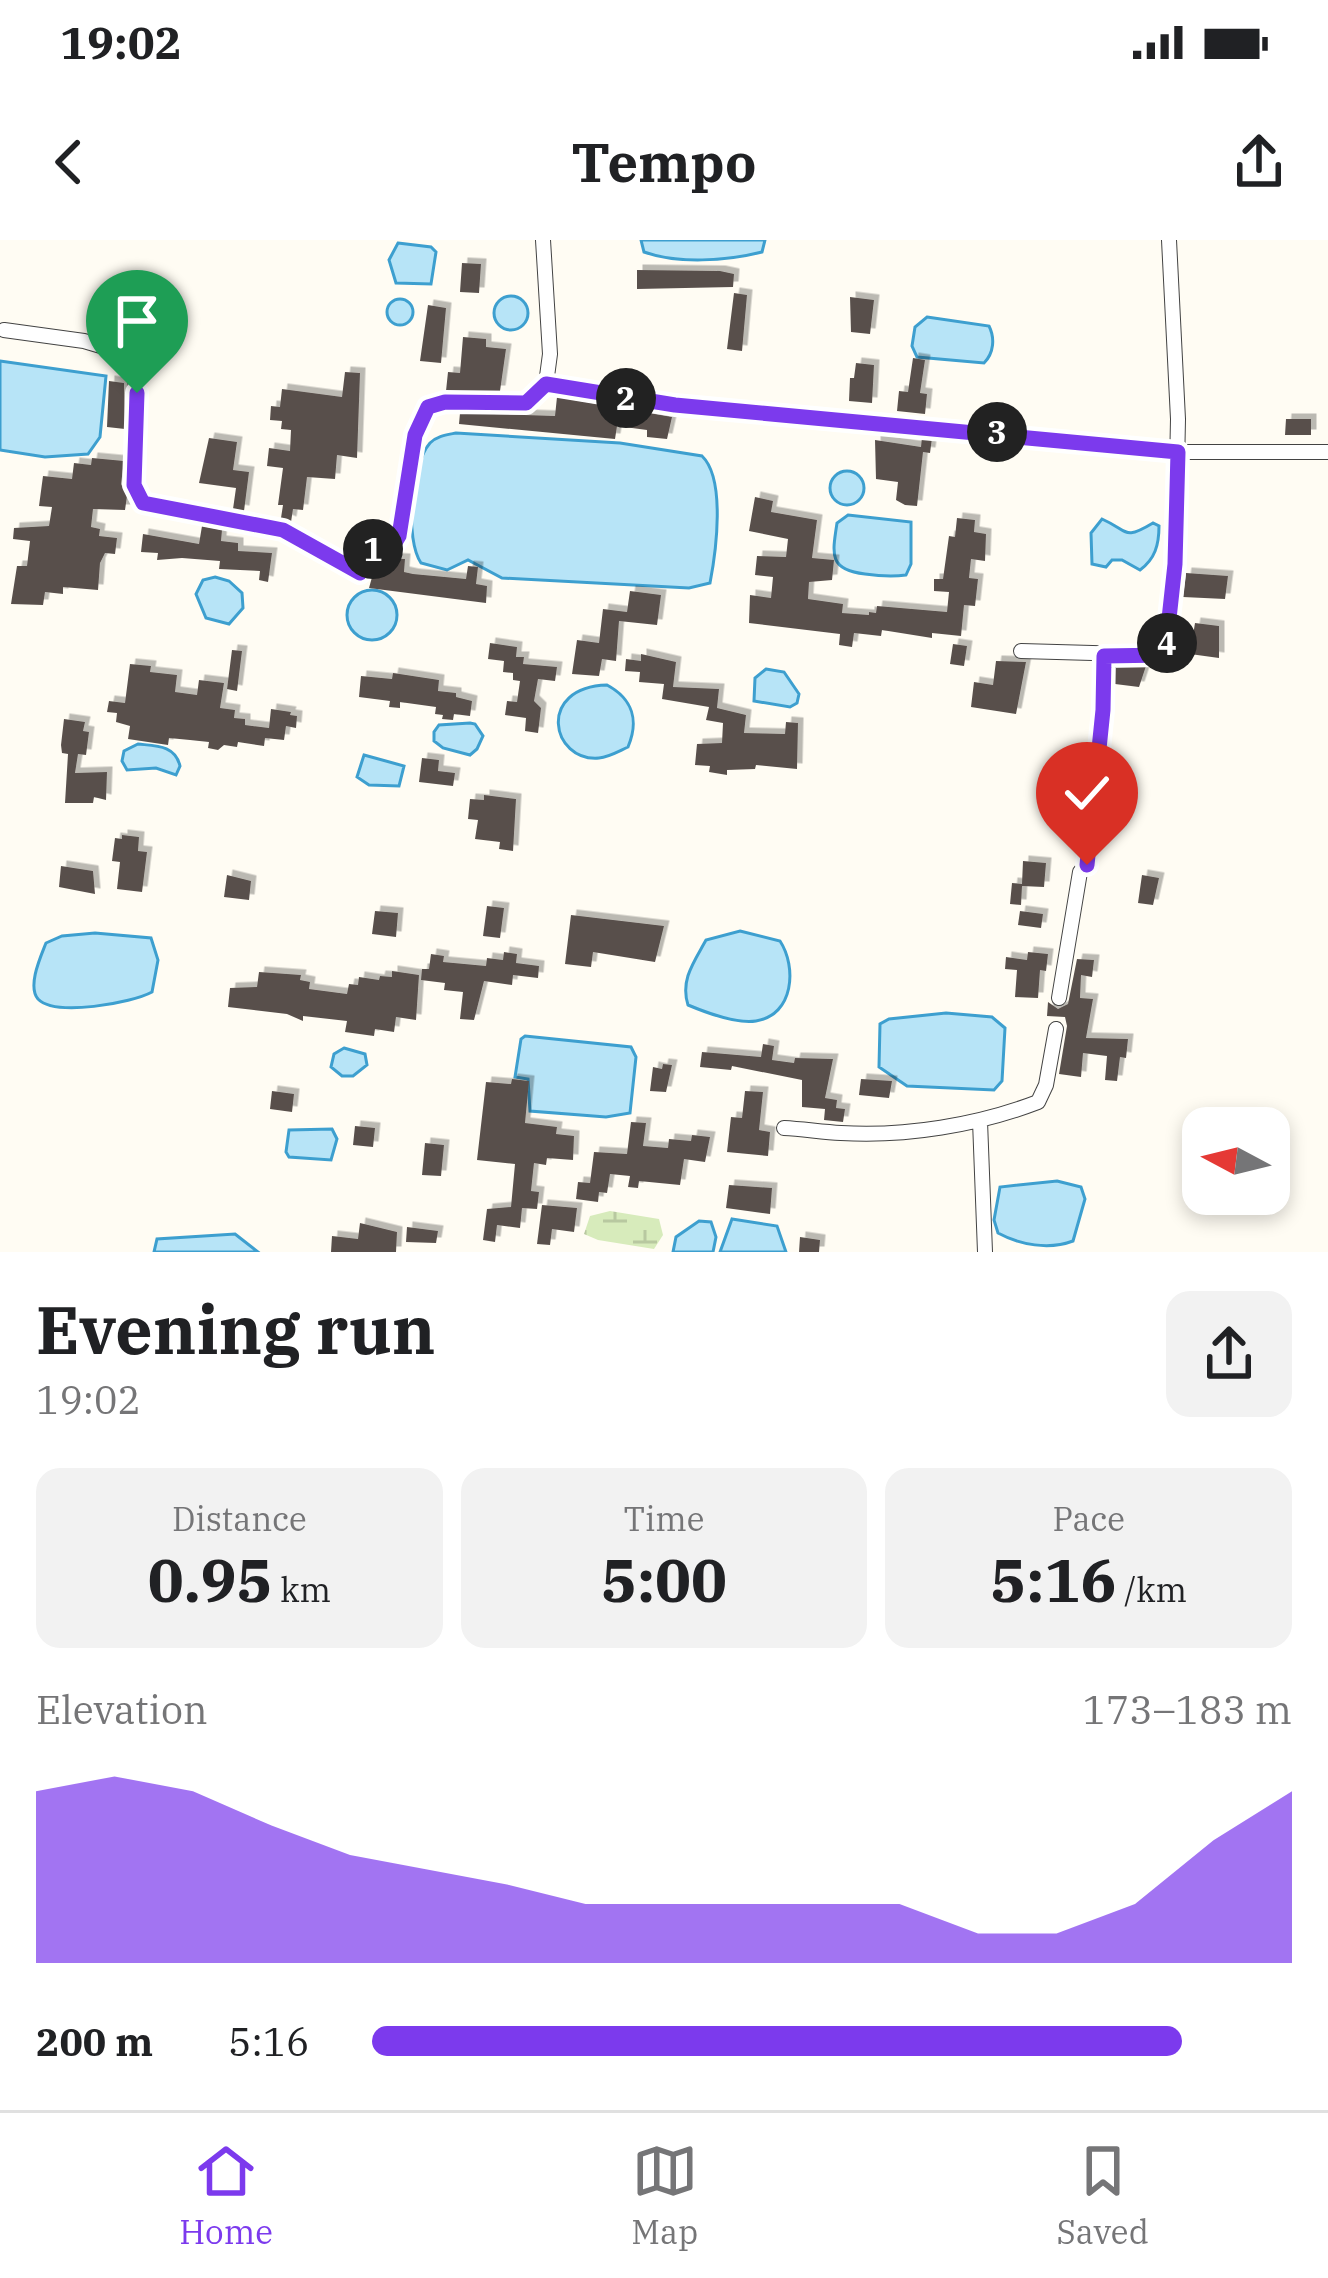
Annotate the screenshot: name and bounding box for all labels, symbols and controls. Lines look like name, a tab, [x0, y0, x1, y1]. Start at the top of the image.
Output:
text: 19:02	[60, 13, 182, 71]
text: Tempo	[572, 127, 756, 197]
icon: back	[36, 129, 102, 195]
icon: share	[1226, 129, 1292, 195]
pin	[86, 270, 188, 393]
icon: arrive	[104, 288, 170, 354]
pin: 2	[596, 368, 656, 428]
text: 2	[616, 376, 636, 419]
pin: 3	[967, 402, 1027, 462]
text: 3	[987, 410, 1007, 453]
pin: 1	[343, 519, 403, 579]
text: 1	[363, 527, 383, 570]
pin: 4	[1137, 613, 1197, 673]
text: 4	[1157, 621, 1177, 664]
pin	[1036, 742, 1138, 865]
icon: check	[1054, 760, 1120, 826]
north arrow	[1182, 1107, 1290, 1215]
map controls	[1182, 1107, 1290, 1215]
text: Evening run	[36, 1286, 435, 1372]
button: share	[1166, 1291, 1292, 1417]
text: 19:02	[36, 1374, 141, 1425]
text: Distance	[172, 1497, 307, 1540]
text: Time	[623, 1497, 705, 1540]
text: Pace	[1052, 1497, 1125, 1540]
text: 0.95	[148, 1540, 273, 1619]
text: 5:00	[601, 1540, 727, 1619]
text: 5:16	[990, 1540, 1117, 1619]
text: km	[273, 1568, 331, 1611]
text: /km	[1117, 1568, 1187, 1611]
text: Elevation	[36, 1684, 208, 1735]
text: 173–183 m	[1082, 1684, 1292, 1735]
text: 200 m	[36, 2016, 153, 2067]
text: 5:16	[228, 2016, 309, 2067]
tab: Home	[179, 2138, 273, 2253]
tab: Map	[631, 2138, 698, 2253]
tab: Saved	[1056, 2138, 1149, 2253]

